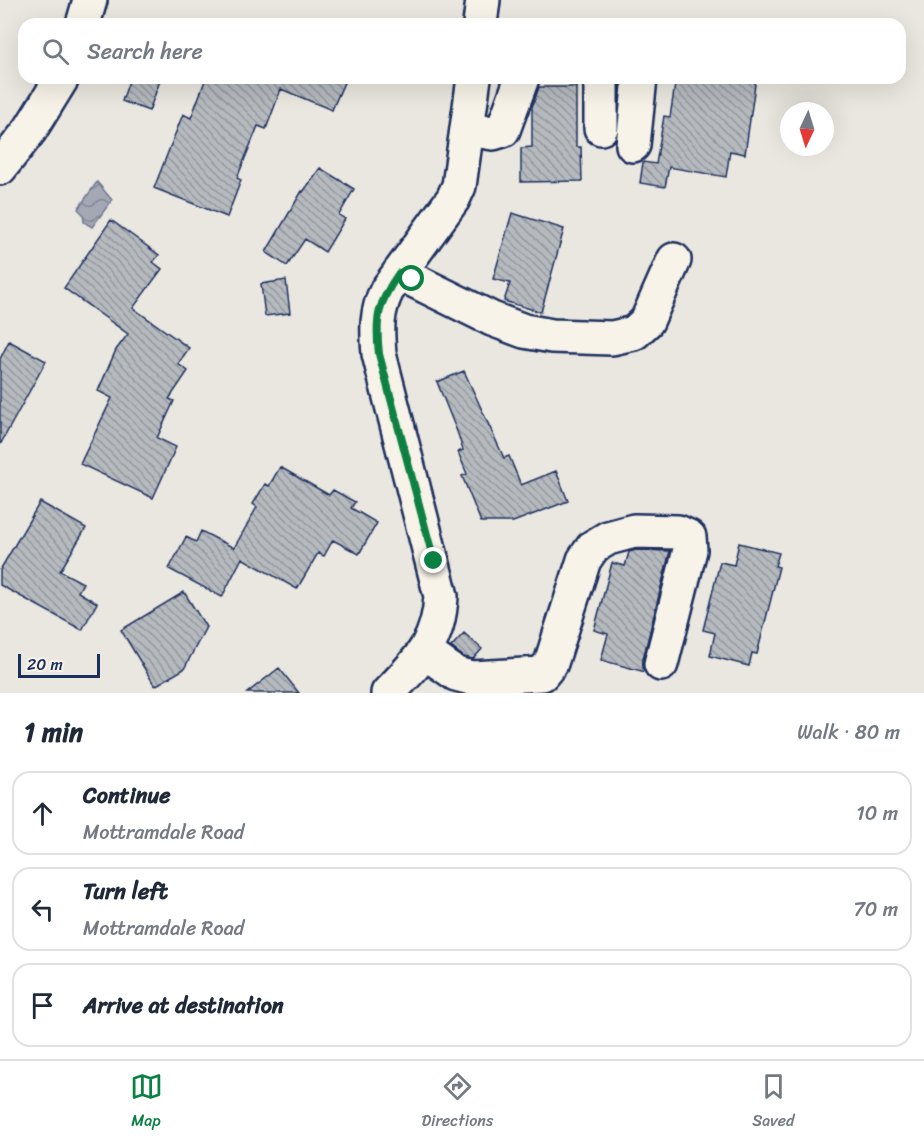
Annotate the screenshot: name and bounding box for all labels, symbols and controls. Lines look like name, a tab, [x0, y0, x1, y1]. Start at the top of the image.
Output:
search box	[18, 18, 906, 84]
text: Search here	[87, 32, 203, 71]
icon: search	[39, 35, 72, 68]
north arrow	[780, 102, 834, 156]
route start	[398, 265, 424, 291]
route end	[420, 547, 446, 573]
text: 20 m	[27, 650, 63, 679]
scale bar	[18, 651, 100, 678]
text: 1 min	[24, 709, 83, 755]
text: Walk · 80 m	[797, 715, 900, 750]
text: Continue	[83, 776, 171, 815]
text: 10 m	[856, 796, 898, 831]
icon: ahead	[26, 797, 59, 830]
text: Mottramdale Road	[83, 815, 244, 850]
text: Turn left	[83, 872, 168, 911]
text: 70 m	[853, 892, 898, 927]
icon: left	[26, 893, 59, 926]
text: Mottramdale Road	[83, 911, 244, 946]
text: Arrive at destination	[83, 986, 284, 1025]
icon: arrive	[26, 989, 59, 1022]
tab: Map	[130, 1070, 163, 1135]
tab: Directions	[422, 1070, 493, 1135]
tab: Saved	[752, 1070, 794, 1135]

